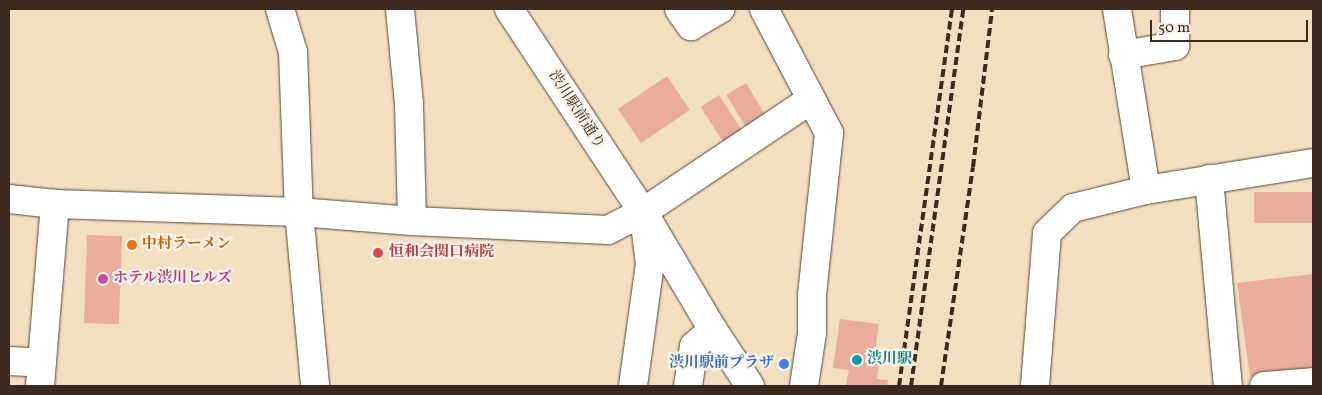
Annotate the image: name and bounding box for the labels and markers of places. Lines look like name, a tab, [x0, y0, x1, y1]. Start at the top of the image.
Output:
place label: 中村ラーメン	[142, 236, 232, 254]
marker: 中村ラーメン	[126, 239, 138, 251]
place label: 恒和会関口病院	[389, 244, 494, 262]
marker: 恒和会関口病院	[371, 246, 385, 260]
place label: ホテル渋川ヒルズ	[113, 270, 233, 288]
marker: ホテル渋川ヒルズ	[97, 273, 109, 285]
place label: 渋川駅	[867, 351, 912, 369]
marker: 渋川駅	[851, 354, 863, 366]
place label: 渋川駅前プラザ	[669, 355, 774, 373]
marker: 渋川駅前プラザ	[778, 358, 790, 370]

